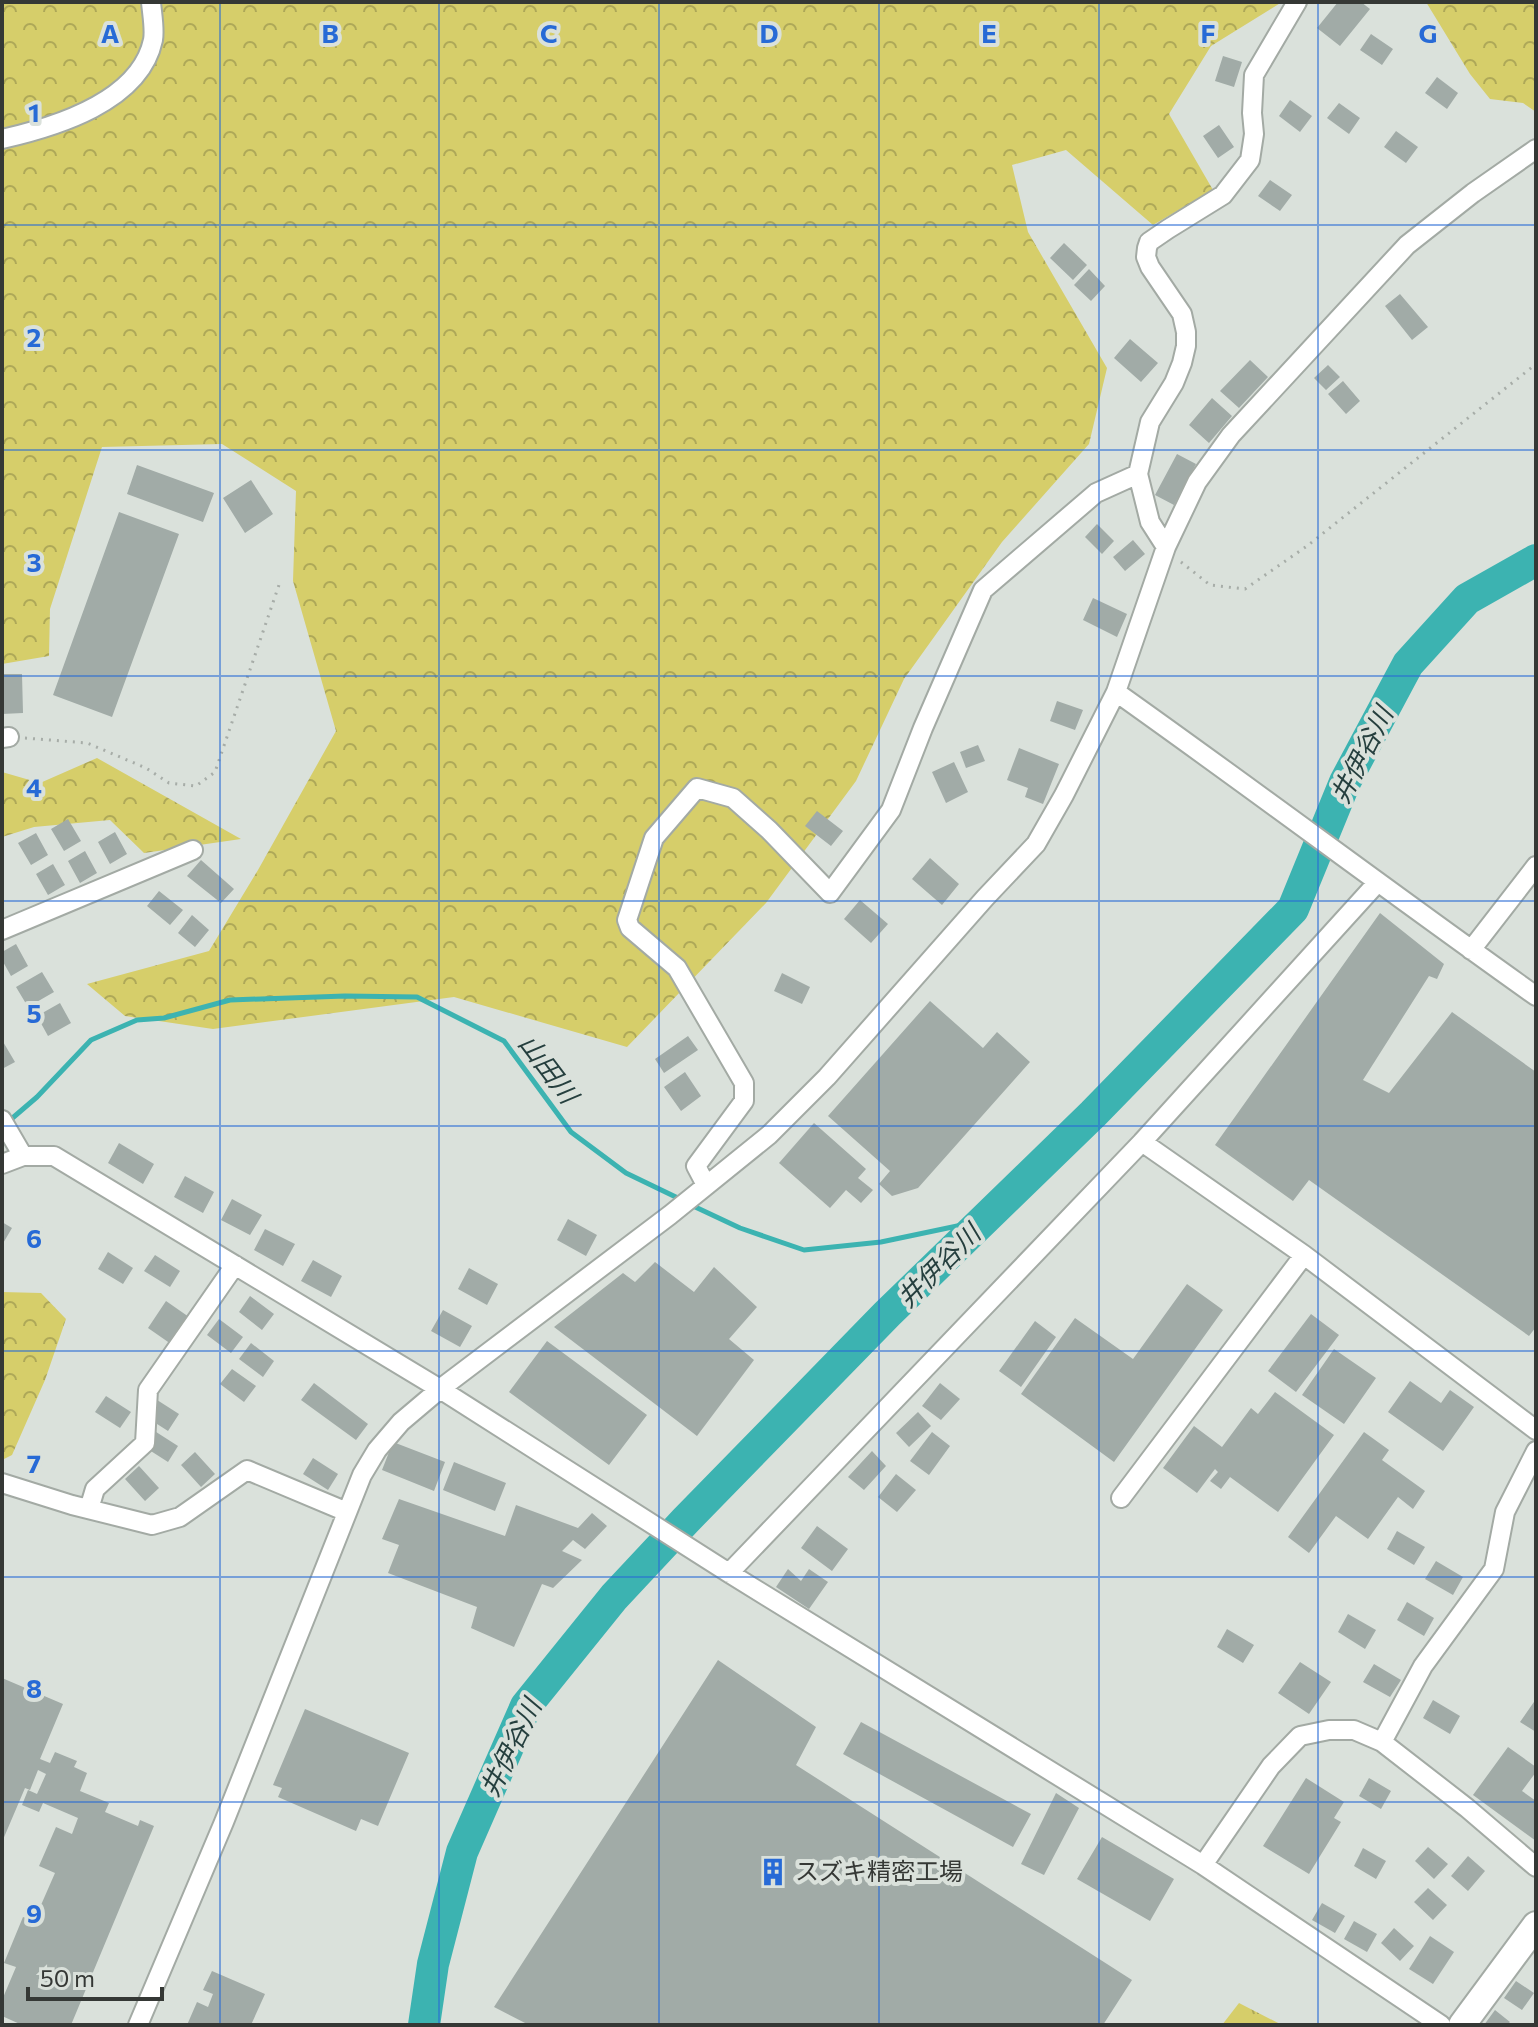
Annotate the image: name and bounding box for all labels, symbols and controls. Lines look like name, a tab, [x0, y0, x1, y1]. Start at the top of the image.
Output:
text: A	[101, 17, 120, 48]
text: B	[321, 17, 339, 48]
text: C	[540, 17, 558, 48]
text: D	[759, 17, 779, 48]
text: E	[981, 17, 997, 48]
text: F	[1200, 17, 1216, 48]
text: G	[1419, 17, 1437, 48]
text: 1	[28, 96, 40, 127]
text: 2	[27, 321, 41, 352]
text: 3	[26, 546, 42, 577]
water label: 井伊谷川	[1323, 698, 1399, 808]
text: 4	[26, 771, 42, 802]
text: 5	[26, 997, 42, 1028]
water label: 山田川	[513, 1028, 587, 1111]
water label: 井伊谷川	[890, 1215, 988, 1313]
text: 6	[26, 1222, 42, 1253]
text: 7	[27, 1447, 41, 1478]
text: 8	[26, 1672, 42, 1703]
water label: 井伊谷川	[473, 1691, 548, 1801]
place label: スズキ精密工場	[795, 1856, 963, 1885]
building icon: スズキ精密工場	[758, 1857, 788, 1887]
text: 9	[26, 1897, 42, 1928]
scale bar	[28, 1951, 162, 2001]
text: 50 m	[40, 1963, 95, 1992]

